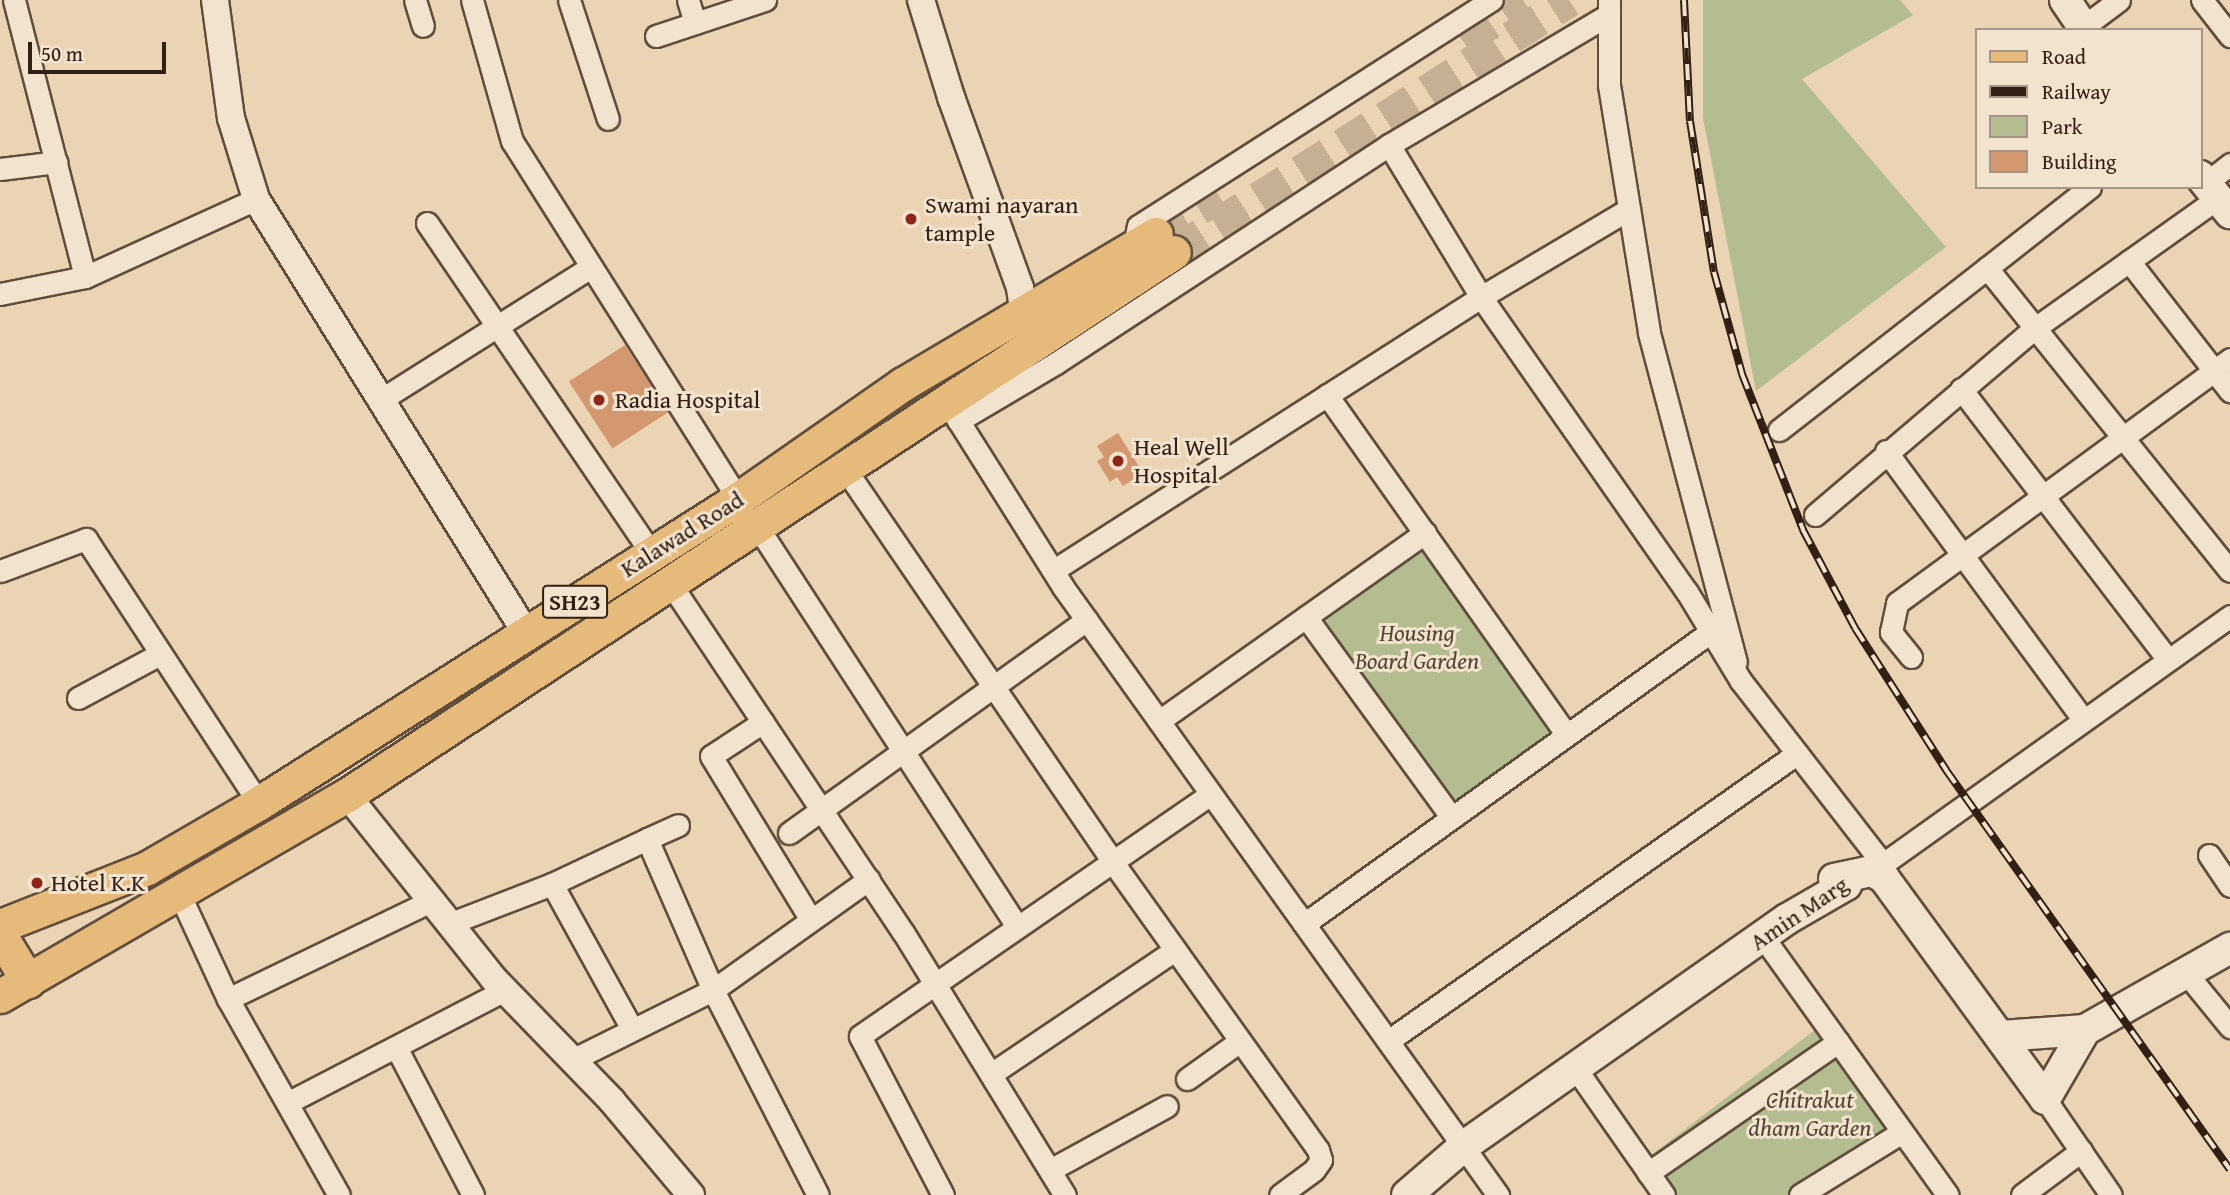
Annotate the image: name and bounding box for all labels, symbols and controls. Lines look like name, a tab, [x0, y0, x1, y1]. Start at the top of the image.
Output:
scale bar	[32, 28, 170, 72]
legend	[1974, 28, 2202, 189]
text: 50 m	[41, 38, 83, 69]
text: Road	[2042, 41, 2086, 72]
text: Railway	[2042, 76, 2111, 107]
text: Park	[2042, 111, 2083, 142]
text: Building	[2042, 146, 2116, 177]
place label: Swami nayaran tample	[925, 191, 1079, 247]
marker: Swami nayaran tample	[903, 211, 919, 227]
place label: Radia Hospital	[615, 386, 760, 414]
marker: Radia Hospital	[589, 390, 609, 410]
place label: Heal Well Hospital	[1134, 433, 1229, 489]
marker: Heal Well Hospital	[1108, 451, 1128, 471]
street label: Kalawad Road	[615, 485, 749, 583]
road number: SH23	[542, 582, 608, 622]
park label: Housing Board Garden	[1355, 619, 1479, 675]
place label: Hotel K.K	[51, 869, 145, 897]
street label: Amin Marg	[1744, 870, 1854, 956]
marker: Hotel K.K	[29, 875, 45, 891]
park label: Chitrakut dham Garden	[1749, 1086, 1871, 1142]

